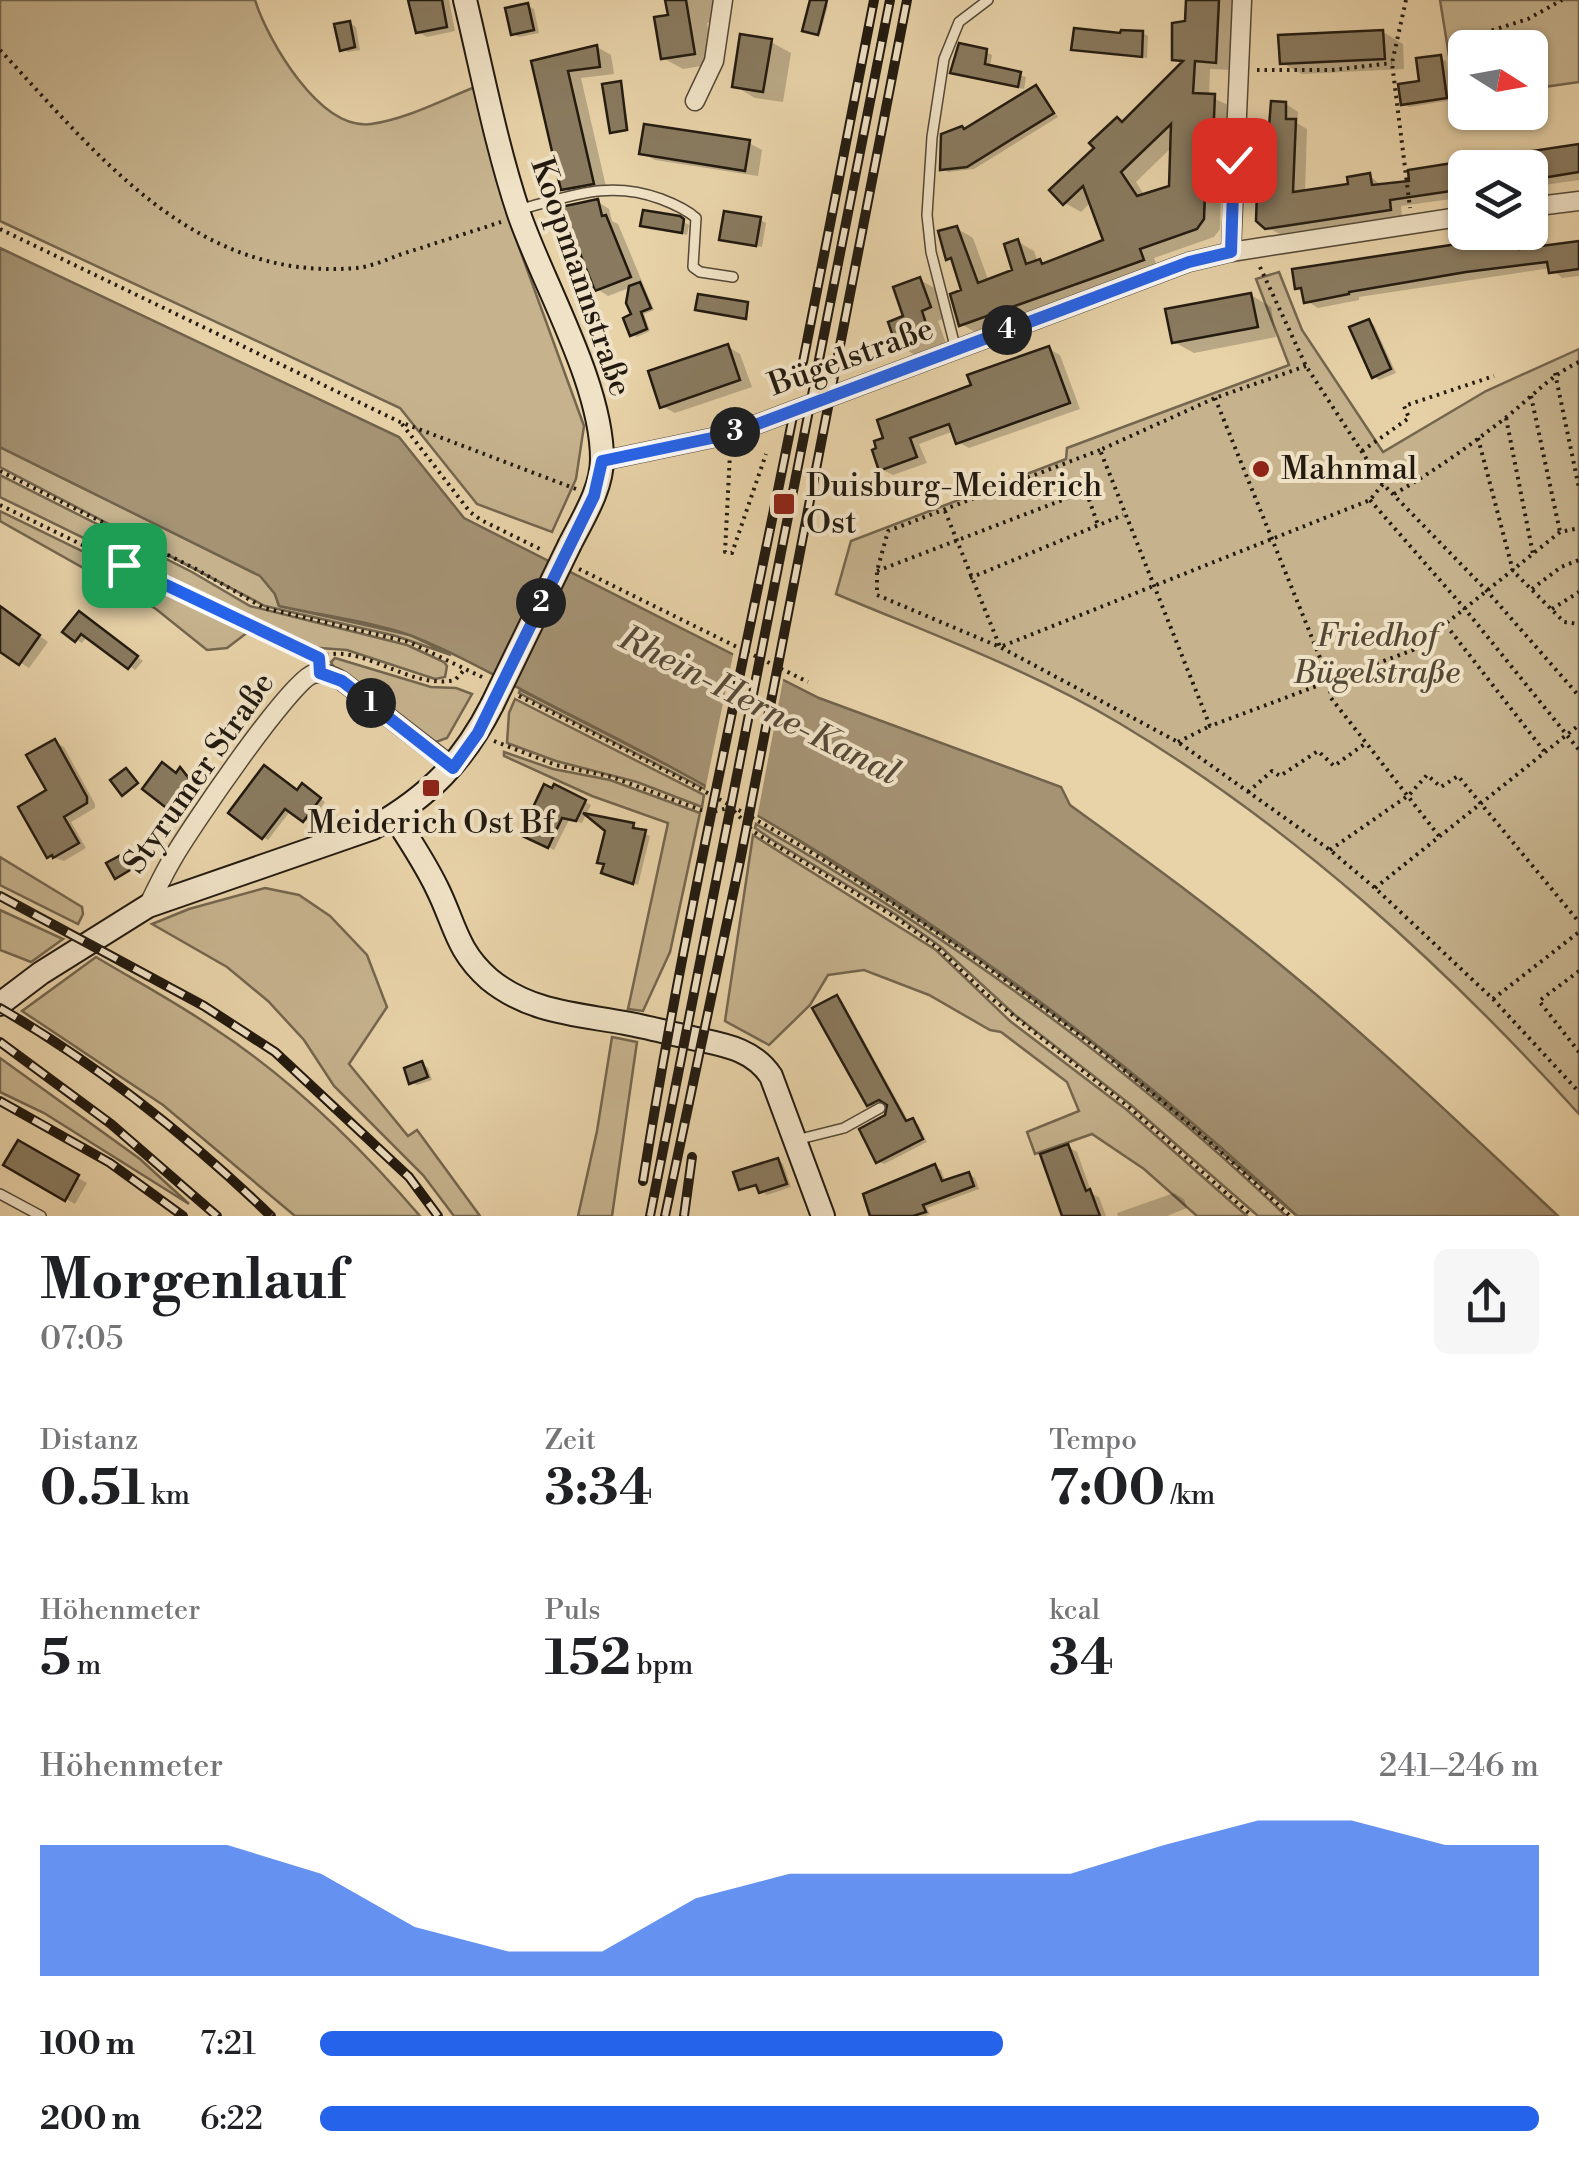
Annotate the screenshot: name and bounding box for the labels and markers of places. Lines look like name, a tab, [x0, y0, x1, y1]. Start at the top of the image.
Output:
pin	[1192, 118, 1277, 203]
pin: 4	[982, 305, 1032, 355]
pin: 3	[710, 407, 760, 457]
place label: Mahnmal	[1281, 449, 1418, 489]
marker: Mahnmal	[1250, 458, 1272, 480]
place label: Duisburg-Meiderich Ost	[806, 466, 1102, 543]
marker: Duisburg-Meiderich Ost	[771, 491, 797, 517]
pin	[82, 523, 167, 608]
pin: 2	[516, 578, 566, 628]
pin: 1	[346, 678, 396, 728]
marker: Meiderich Ost Bf	[420, 777, 442, 799]
place label: Meiderich Ost Bf	[307, 803, 556, 843]

